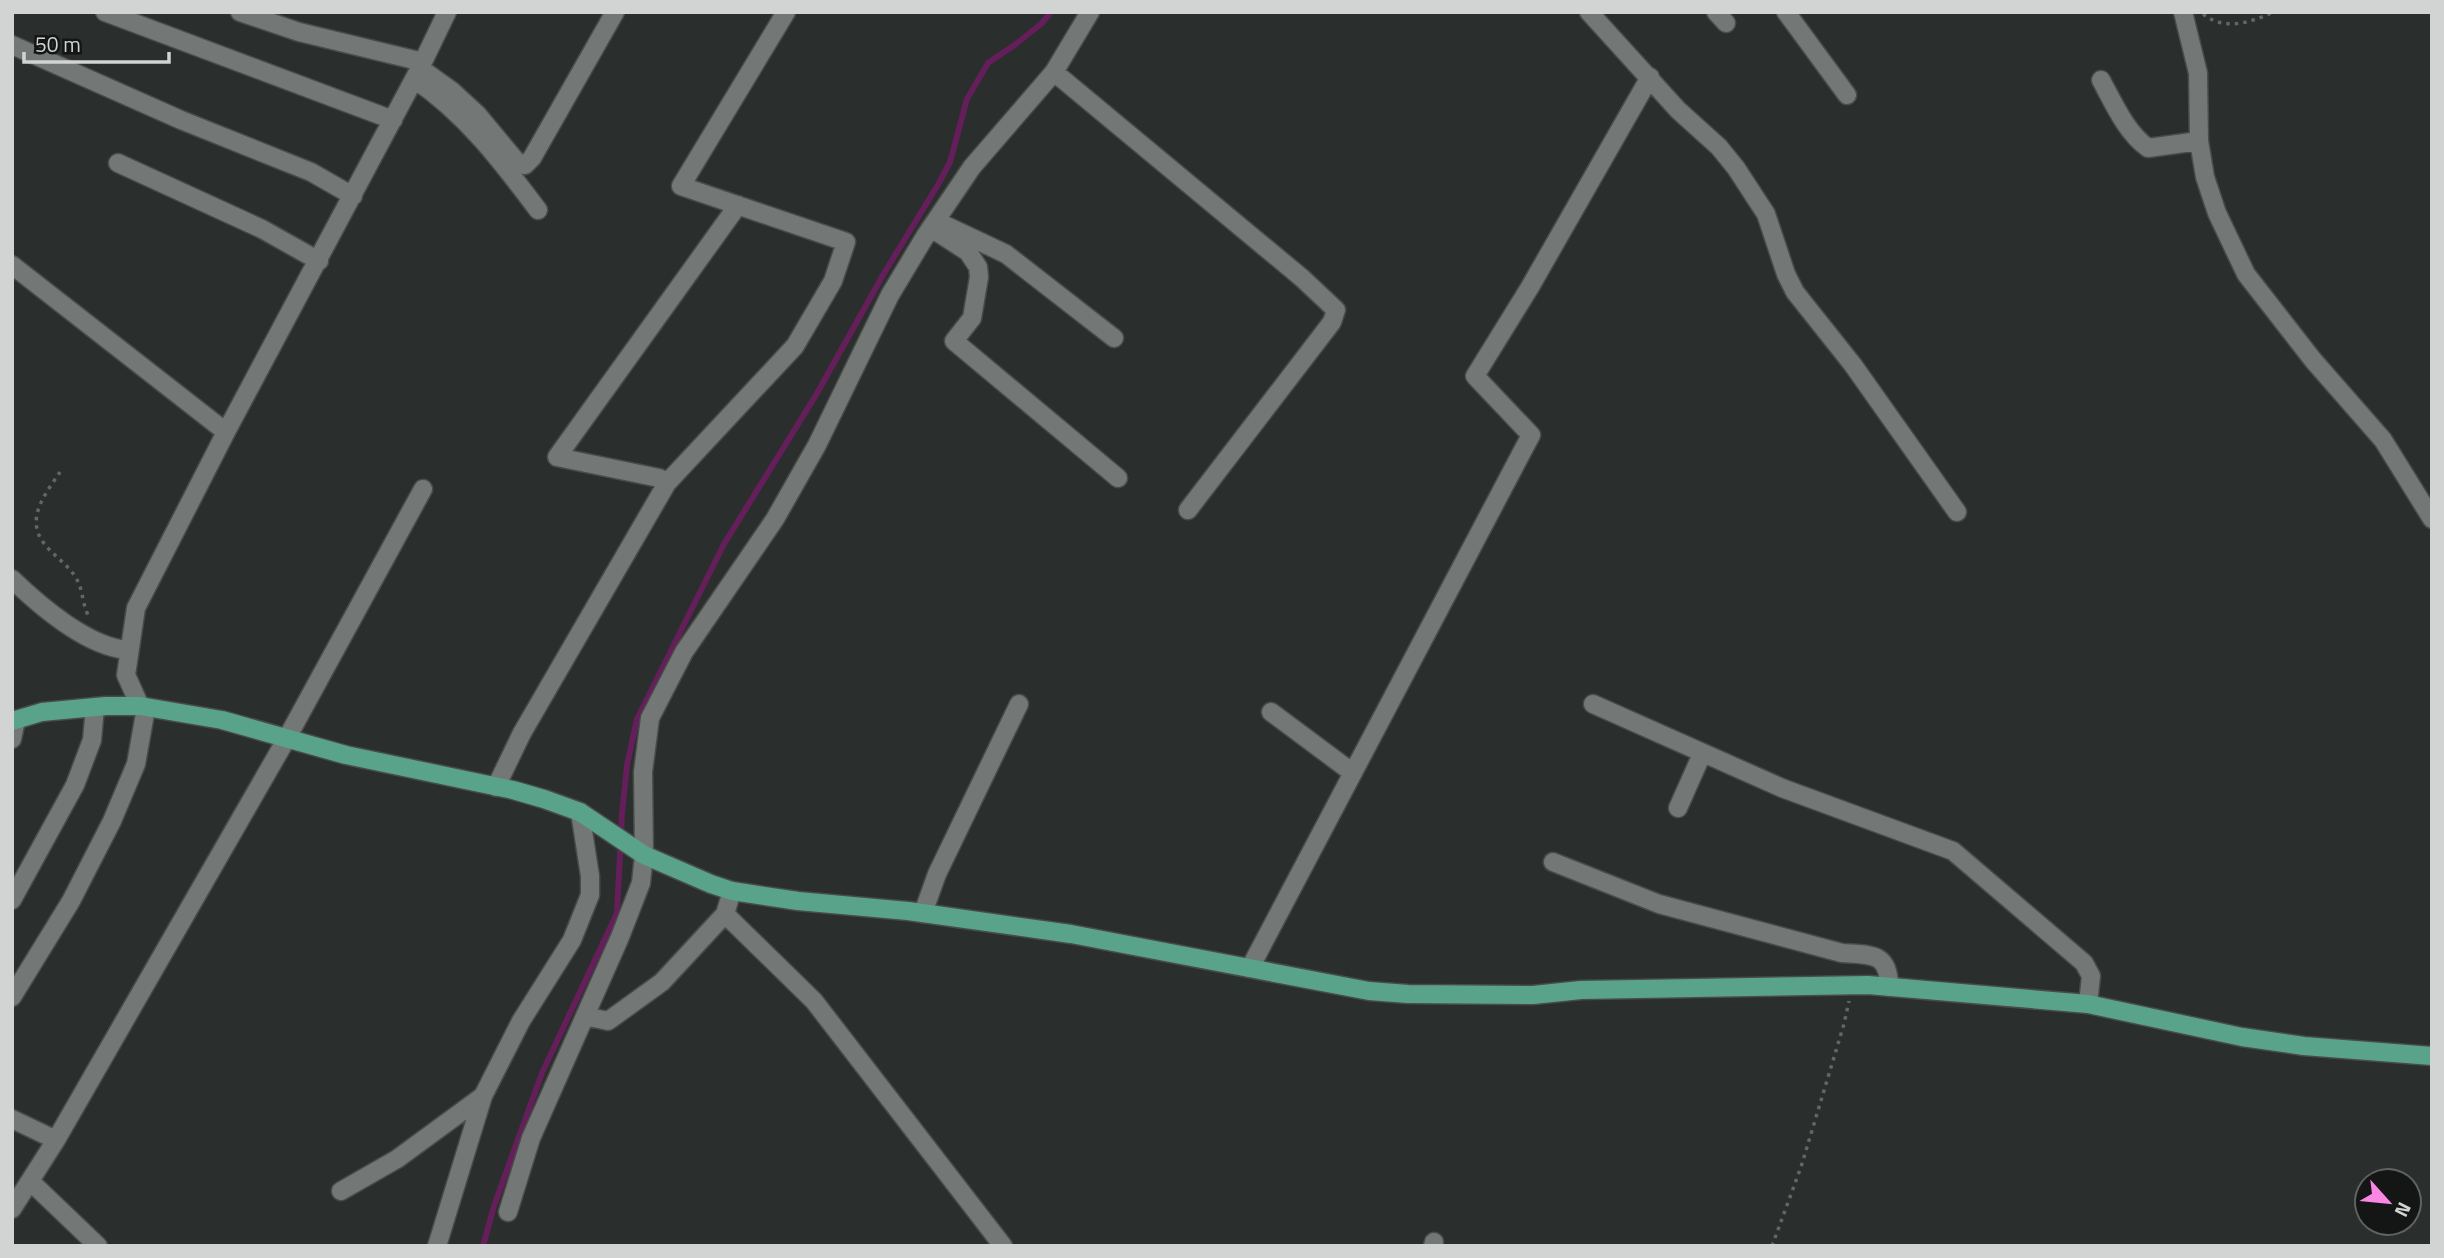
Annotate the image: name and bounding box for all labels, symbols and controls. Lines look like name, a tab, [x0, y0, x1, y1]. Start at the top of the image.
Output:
scale bar	[24, 21, 170, 65]
text: 50 m	[35, 28, 81, 60]
north arrow	[2353, 1167, 2423, 1237]
text: N	[2388, 1197, 2420, 1222]

